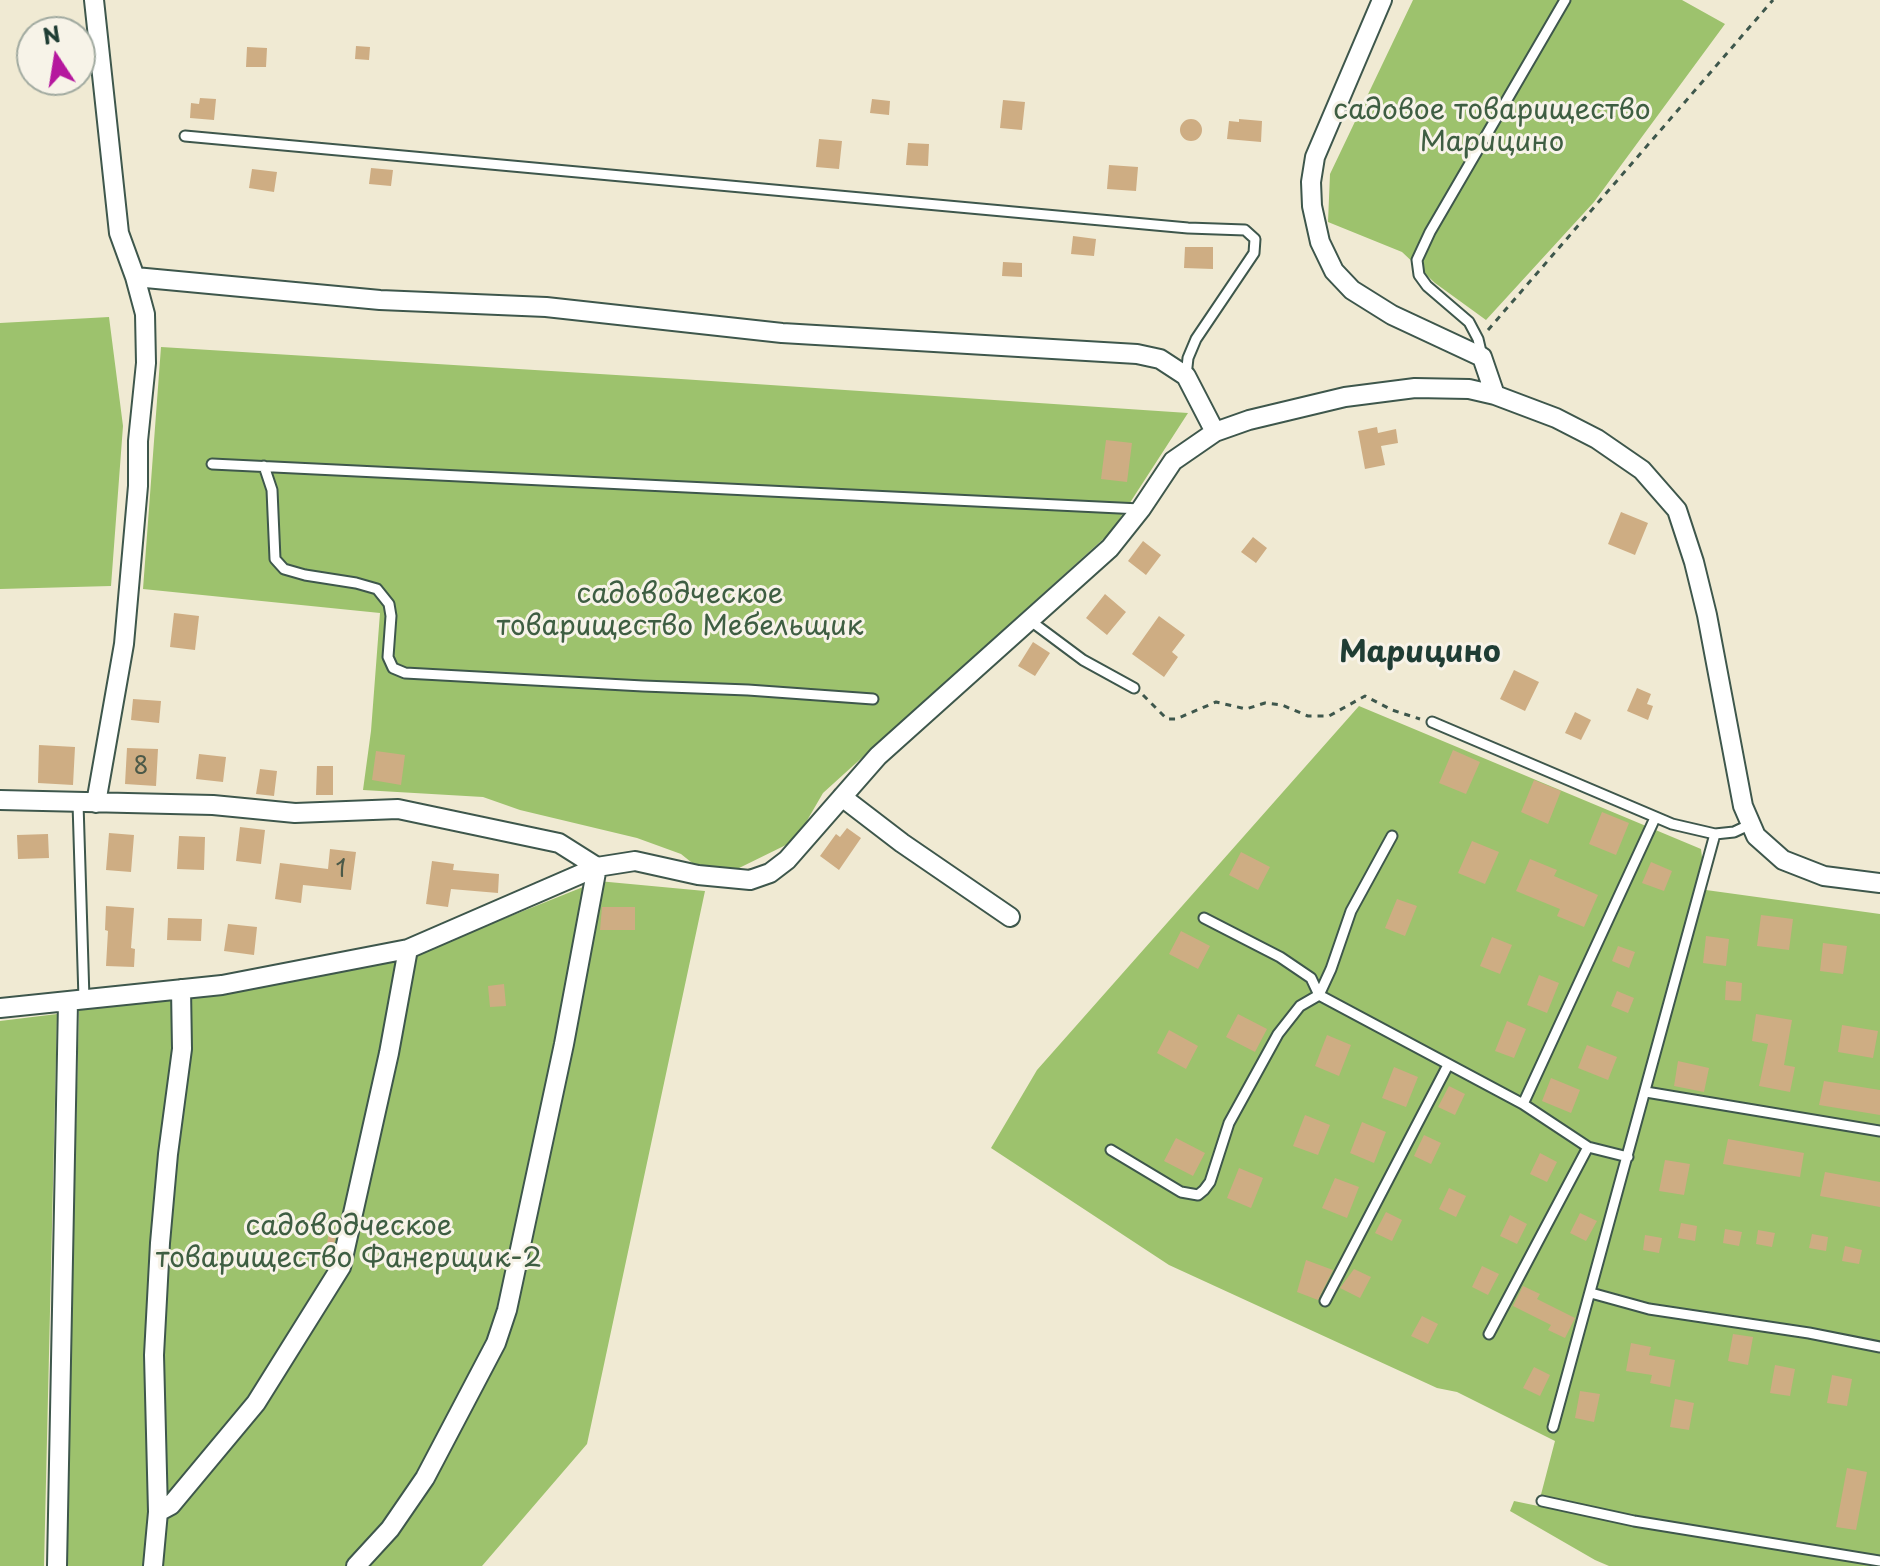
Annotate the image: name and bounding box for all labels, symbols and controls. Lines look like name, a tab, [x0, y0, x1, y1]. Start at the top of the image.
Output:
north arrow	[16, 16, 96, 96]
text: N	[39, 16, 63, 52]
park label: садовое товарищество Марицино	[1333, 94, 1651, 160]
park label: садоводческое товарищество Мебельщик	[497, 578, 863, 644]
district label: Марицино	[1339, 636, 1501, 672]
house number: 8	[134, 753, 148, 781]
house number: 1	[336, 856, 346, 884]
park label: садоводческое товарищество Фанерщик-2	[156, 1210, 542, 1276]

